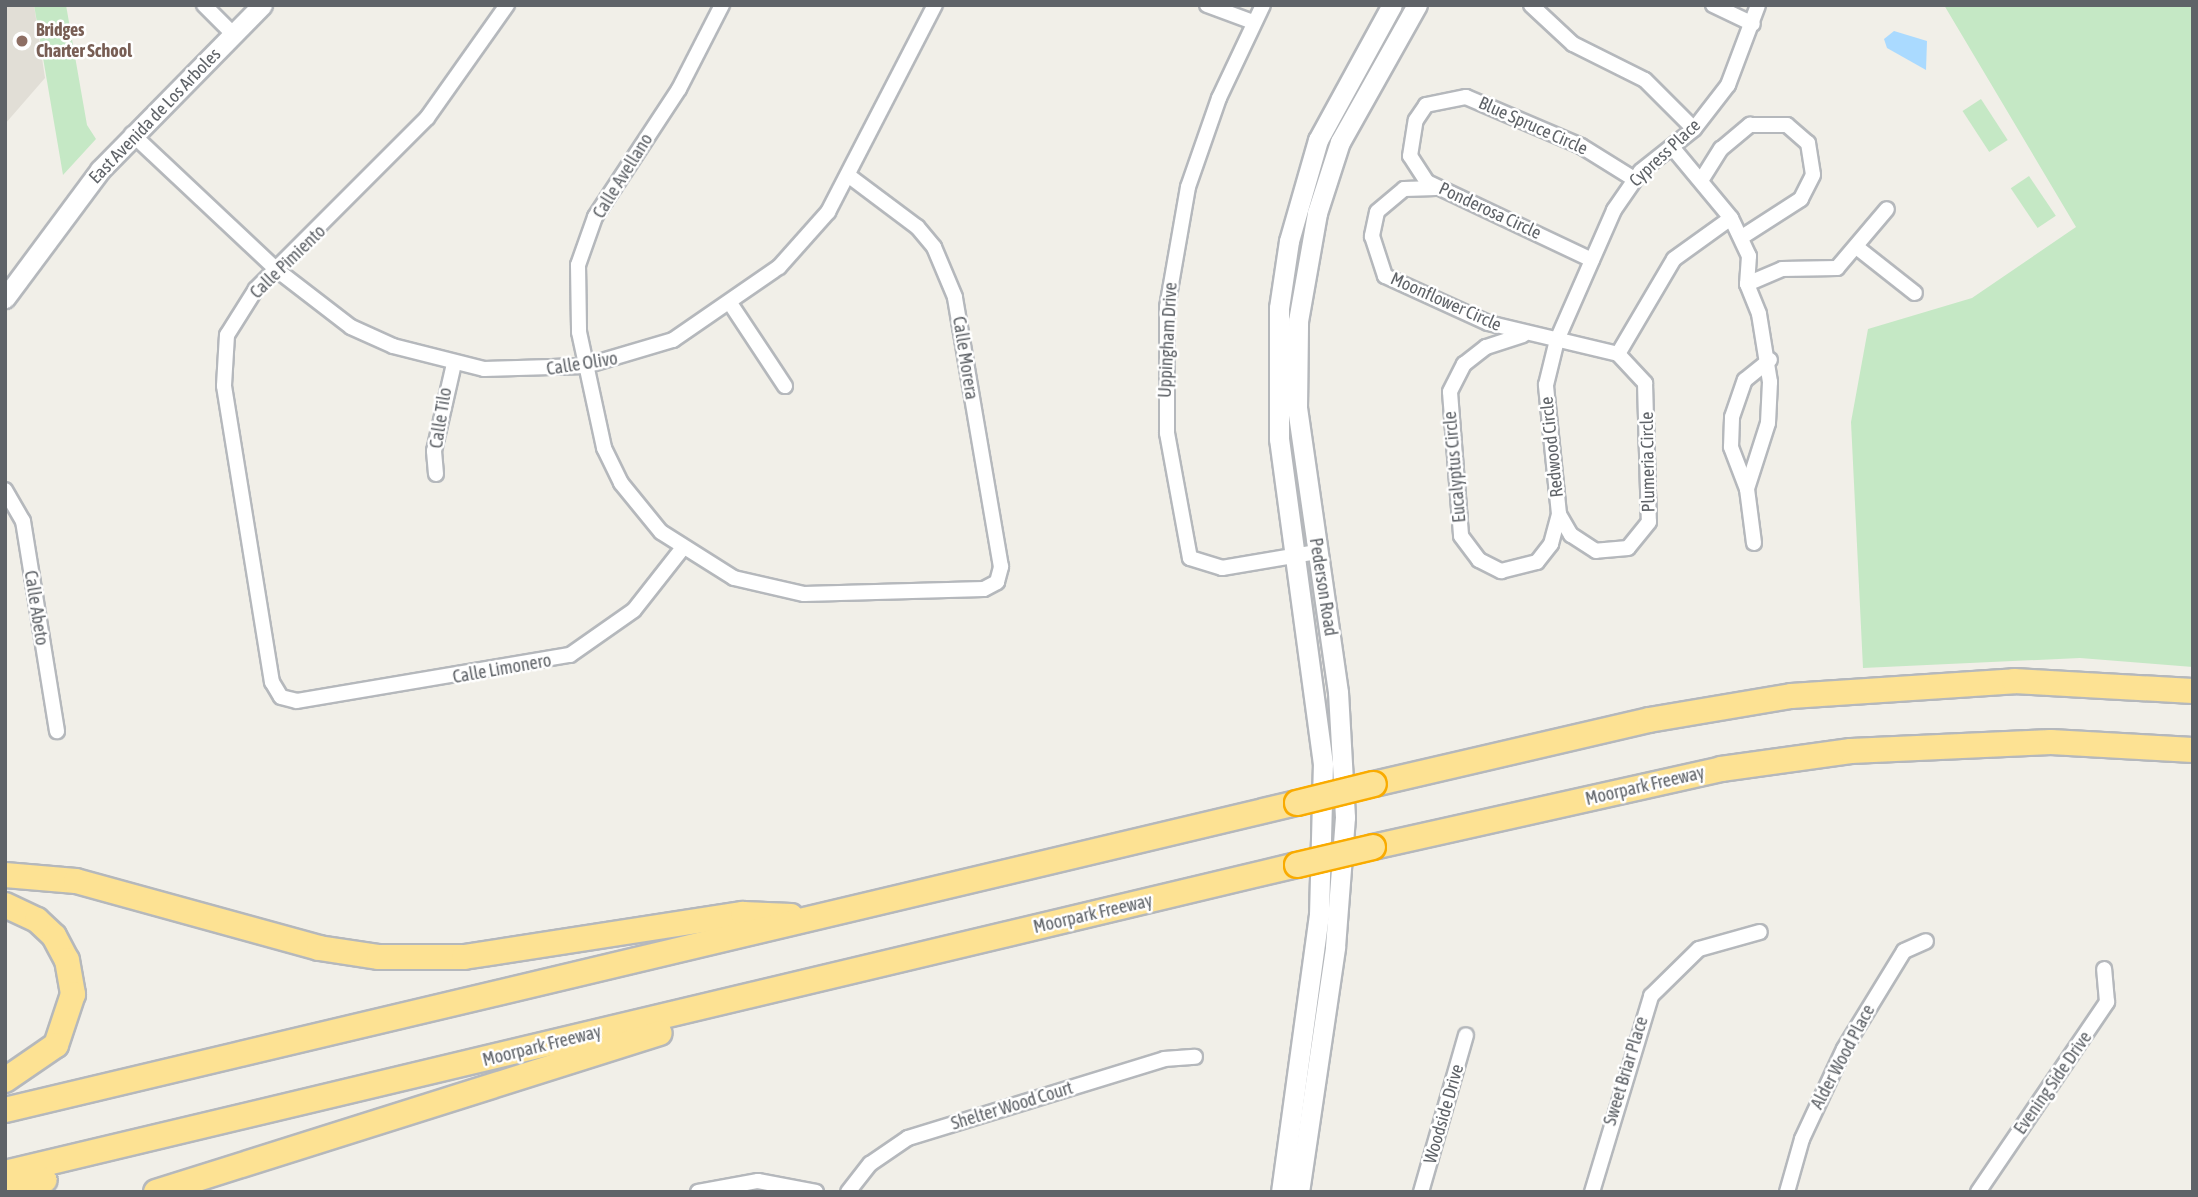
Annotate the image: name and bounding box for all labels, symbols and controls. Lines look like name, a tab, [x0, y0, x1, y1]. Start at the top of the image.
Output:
place label: Bridges Charter School	[36, 20, 132, 62]
marker: Bridges Charter School	[14, 33, 30, 49]
street label: East Avenida de Los Arboles	[85, 44, 225, 188]
street label: Blue Spruce Circle	[1475, 92, 1591, 160]
street label: Cypress Place	[1625, 115, 1705, 191]
street label: Calle Avellano	[588, 130, 658, 222]
street label: Ponderosa Circle	[1435, 178, 1545, 244]
street label: Calle Pimiento	[246, 221, 330, 303]
street label: Moonflower Circle	[1387, 268, 1505, 336]
street label: Uppingham Drive	[1154, 282, 1182, 398]
street label: Calle Morera	[948, 315, 982, 401]
street label: Calle Olivo	[545, 348, 619, 380]
street label: Calle Tilo	[426, 386, 456, 450]
street label: Redwood Circle	[1536, 396, 1568, 498]
street label: Eucalyptus Circle	[1439, 410, 1471, 524]
street label: Plumeria Circle	[1636, 411, 1660, 513]
street label: Pederson Road	[1305, 536, 1341, 638]
street label: Calle Abeto	[19, 569, 53, 647]
street label: Calle Limonero	[451, 650, 553, 688]
street label: Moorpark Freeway	[1583, 762, 1707, 810]
street label: Moorpark Freeway	[1031, 890, 1155, 938]
street label: Alder Wood Place	[1806, 1001, 1880, 1113]
street label: Sweet Briar Place	[1599, 1014, 1653, 1128]
street label: Moorpark Freeway	[480, 1021, 604, 1071]
street label: Evening Side Drive	[2010, 1027, 2096, 1139]
street label: Woodside Drive	[1419, 1062, 1469, 1166]
street label: Shelter Wood Court	[949, 1077, 1075, 1135]

